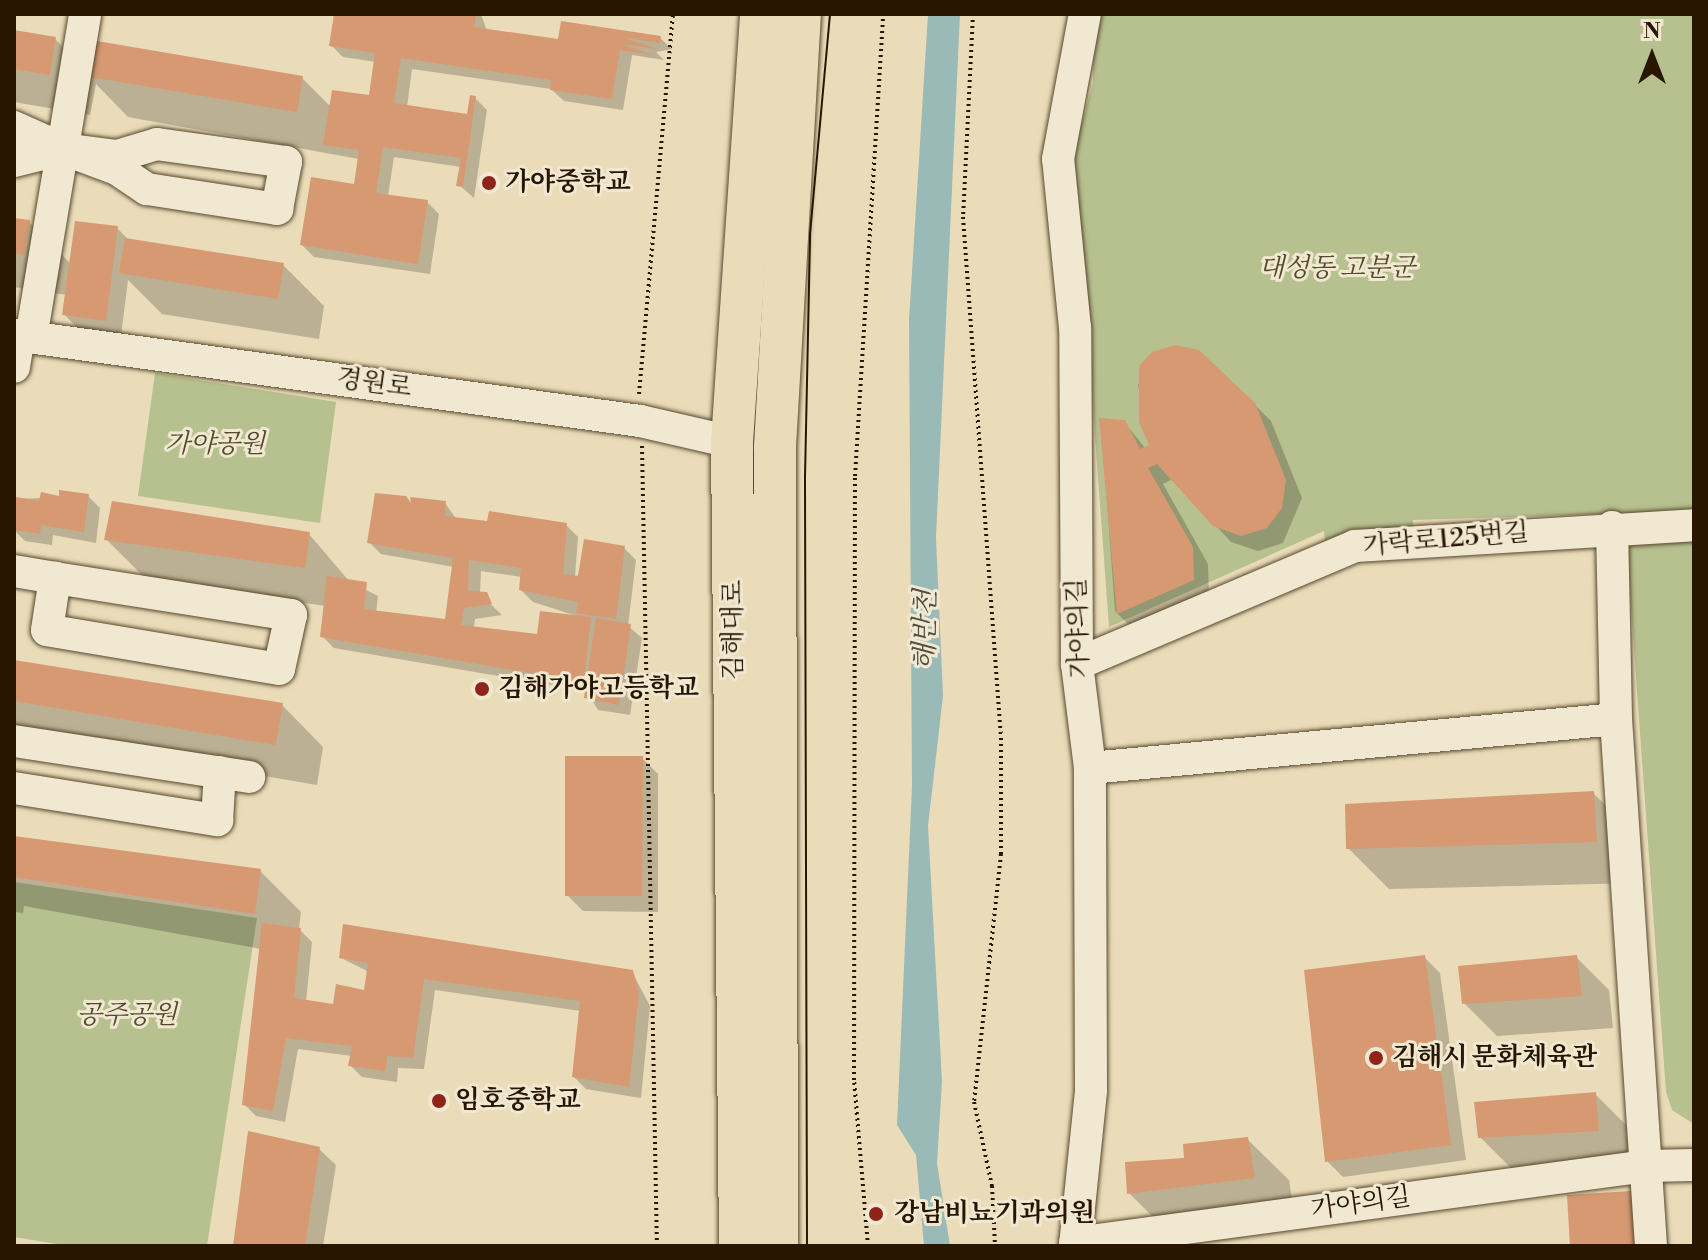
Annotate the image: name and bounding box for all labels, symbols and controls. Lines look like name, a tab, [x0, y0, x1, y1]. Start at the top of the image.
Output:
north arrow	[1612, 16, 1692, 96]
text: N	[1643, 18, 1661, 45]
place label: 가야중학교	[505, 167, 631, 199]
marker: 가야중학교	[480, 174, 498, 192]
park label: 대성동 고분군	[1259, 253, 1415, 285]
street label: 경원로	[335, 363, 413, 405]
park label: 가야공원	[165, 429, 265, 461]
street label: 가락로125번길	[1362, 517, 1530, 563]
street label: 가야의길	[1062, 577, 1096, 679]
street label: 김해대로	[718, 580, 750, 680]
water label: 해반천	[908, 589, 944, 671]
place label: 김해가야고등학교	[498, 673, 699, 705]
marker: 김해가야고등학교	[473, 680, 491, 698]
park label: 공주공원	[77, 1000, 177, 1032]
place label: 김해시 문화체육관	[1392, 1042, 1597, 1074]
marker: 김해시 문화체육관	[1367, 1049, 1385, 1067]
place label: 임호중학교	[455, 1085, 581, 1117]
marker: 임호중학교	[430, 1092, 448, 1110]
street label: 가야의길	[1309, 1182, 1413, 1226]
place label: 강남비뇨기과의원	[894, 1198, 1095, 1230]
marker: 강남비뇨기과의원	[865, 1203, 887, 1225]

